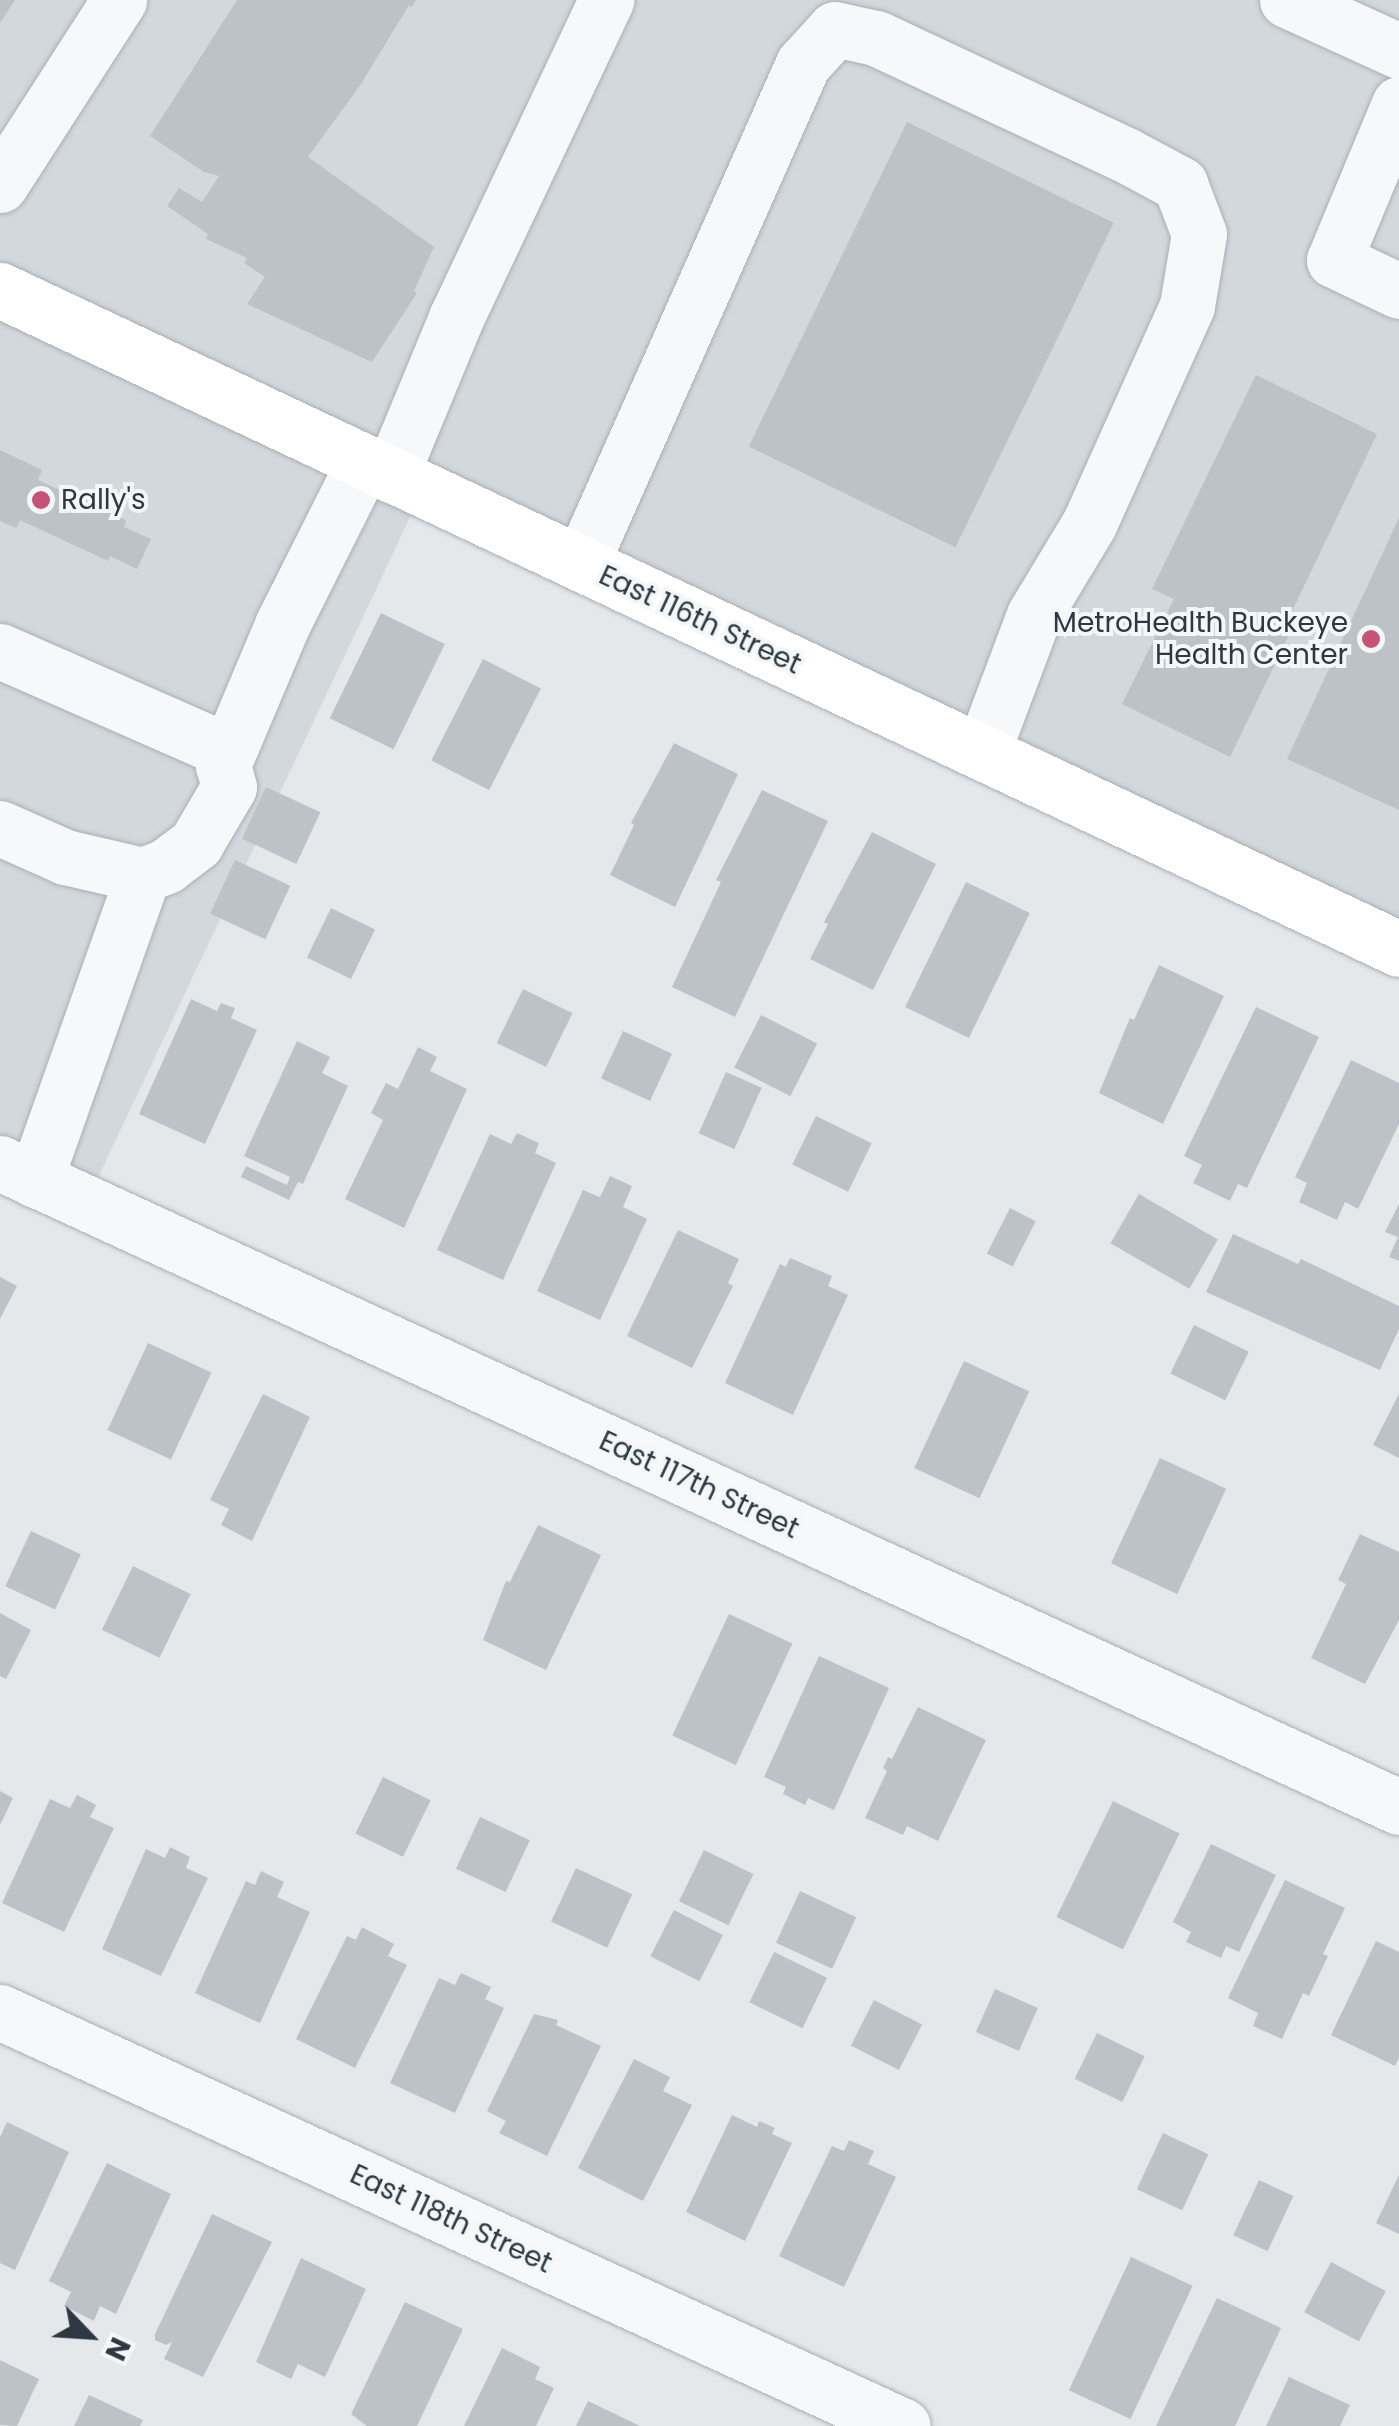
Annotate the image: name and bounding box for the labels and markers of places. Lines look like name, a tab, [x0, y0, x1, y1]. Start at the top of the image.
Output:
place label: Rally's	[61, 483, 146, 517]
marker: Rally's	[30, 489, 52, 511]
place label: MetroHealth Buckeye Health Center	[1053, 606, 1348, 672]
marker: MetroHealth Buckeye Health Center	[1358, 626, 1384, 652]

